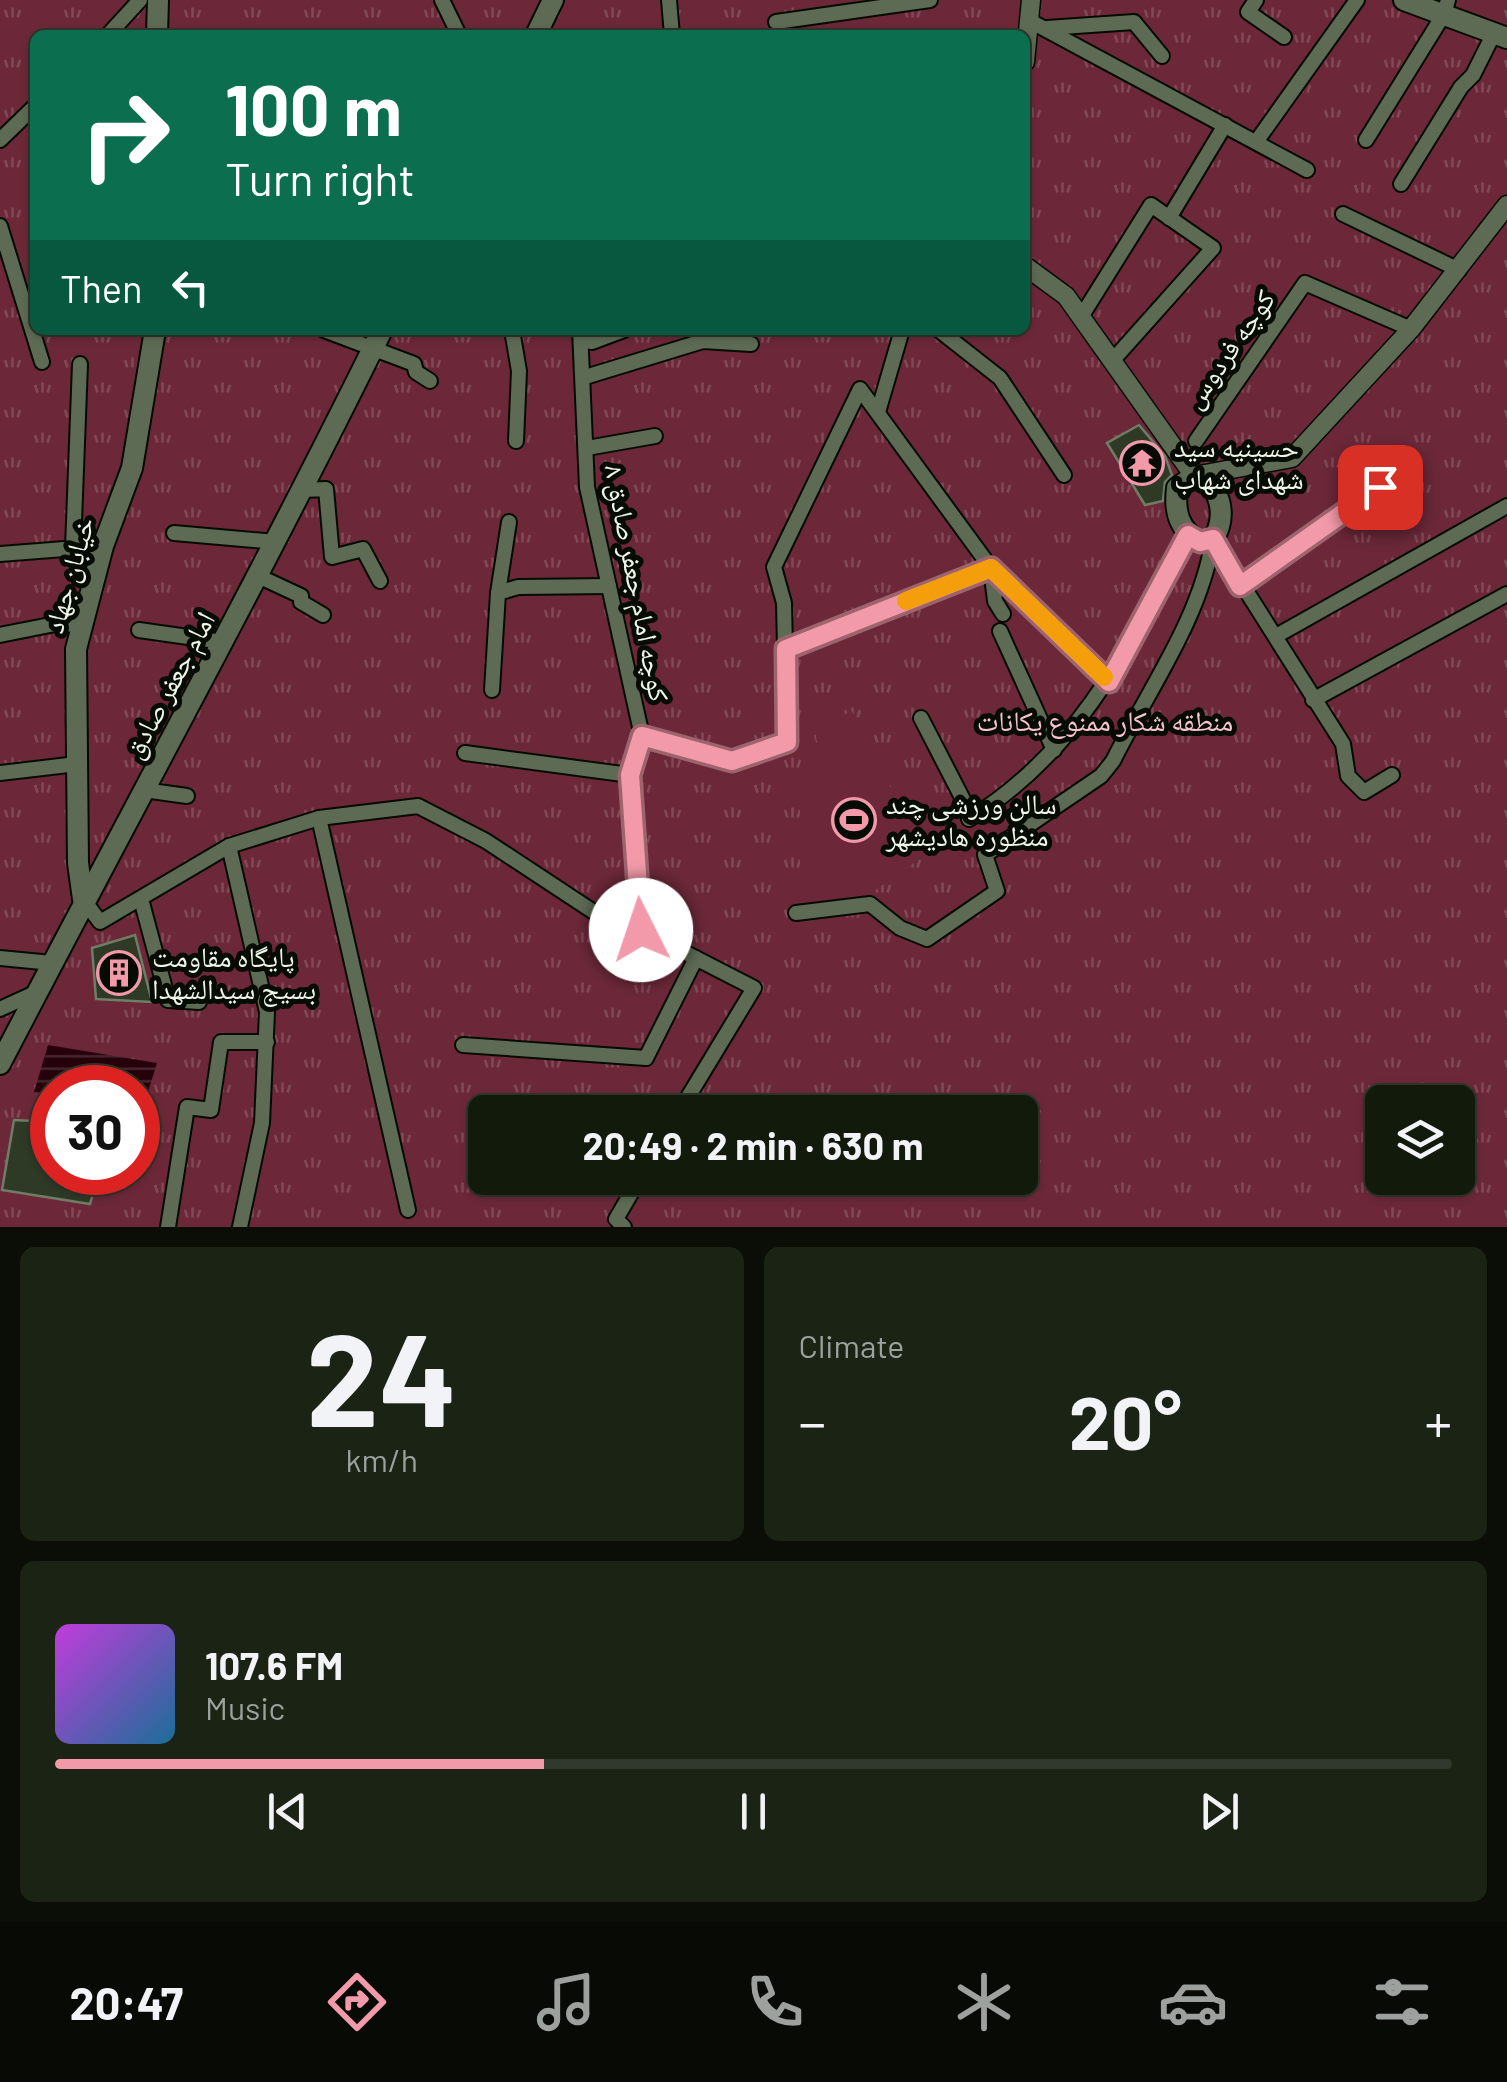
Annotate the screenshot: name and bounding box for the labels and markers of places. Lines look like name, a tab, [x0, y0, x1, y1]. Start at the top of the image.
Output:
place label: حسینیه سید شهدای شهاب	[1174, 429, 1304, 496]
temple icon: حسینیه سید شهدای شهاب	[1119, 440, 1165, 486]
pin	[1338, 445, 1423, 530]
place label: سالن ورزشی چند منظوره هادیشهر	[885, 786, 1057, 852]
sports icon: سالن ورزشی چند منظوره هادیشهر	[831, 797, 877, 843]
place label: پایگاه مقاومت بسیج سیدالشهدا	[152, 939, 316, 1007]
building icon: پایگاه مقاومت بسیج سیدالشهدا	[96, 950, 142, 996]

